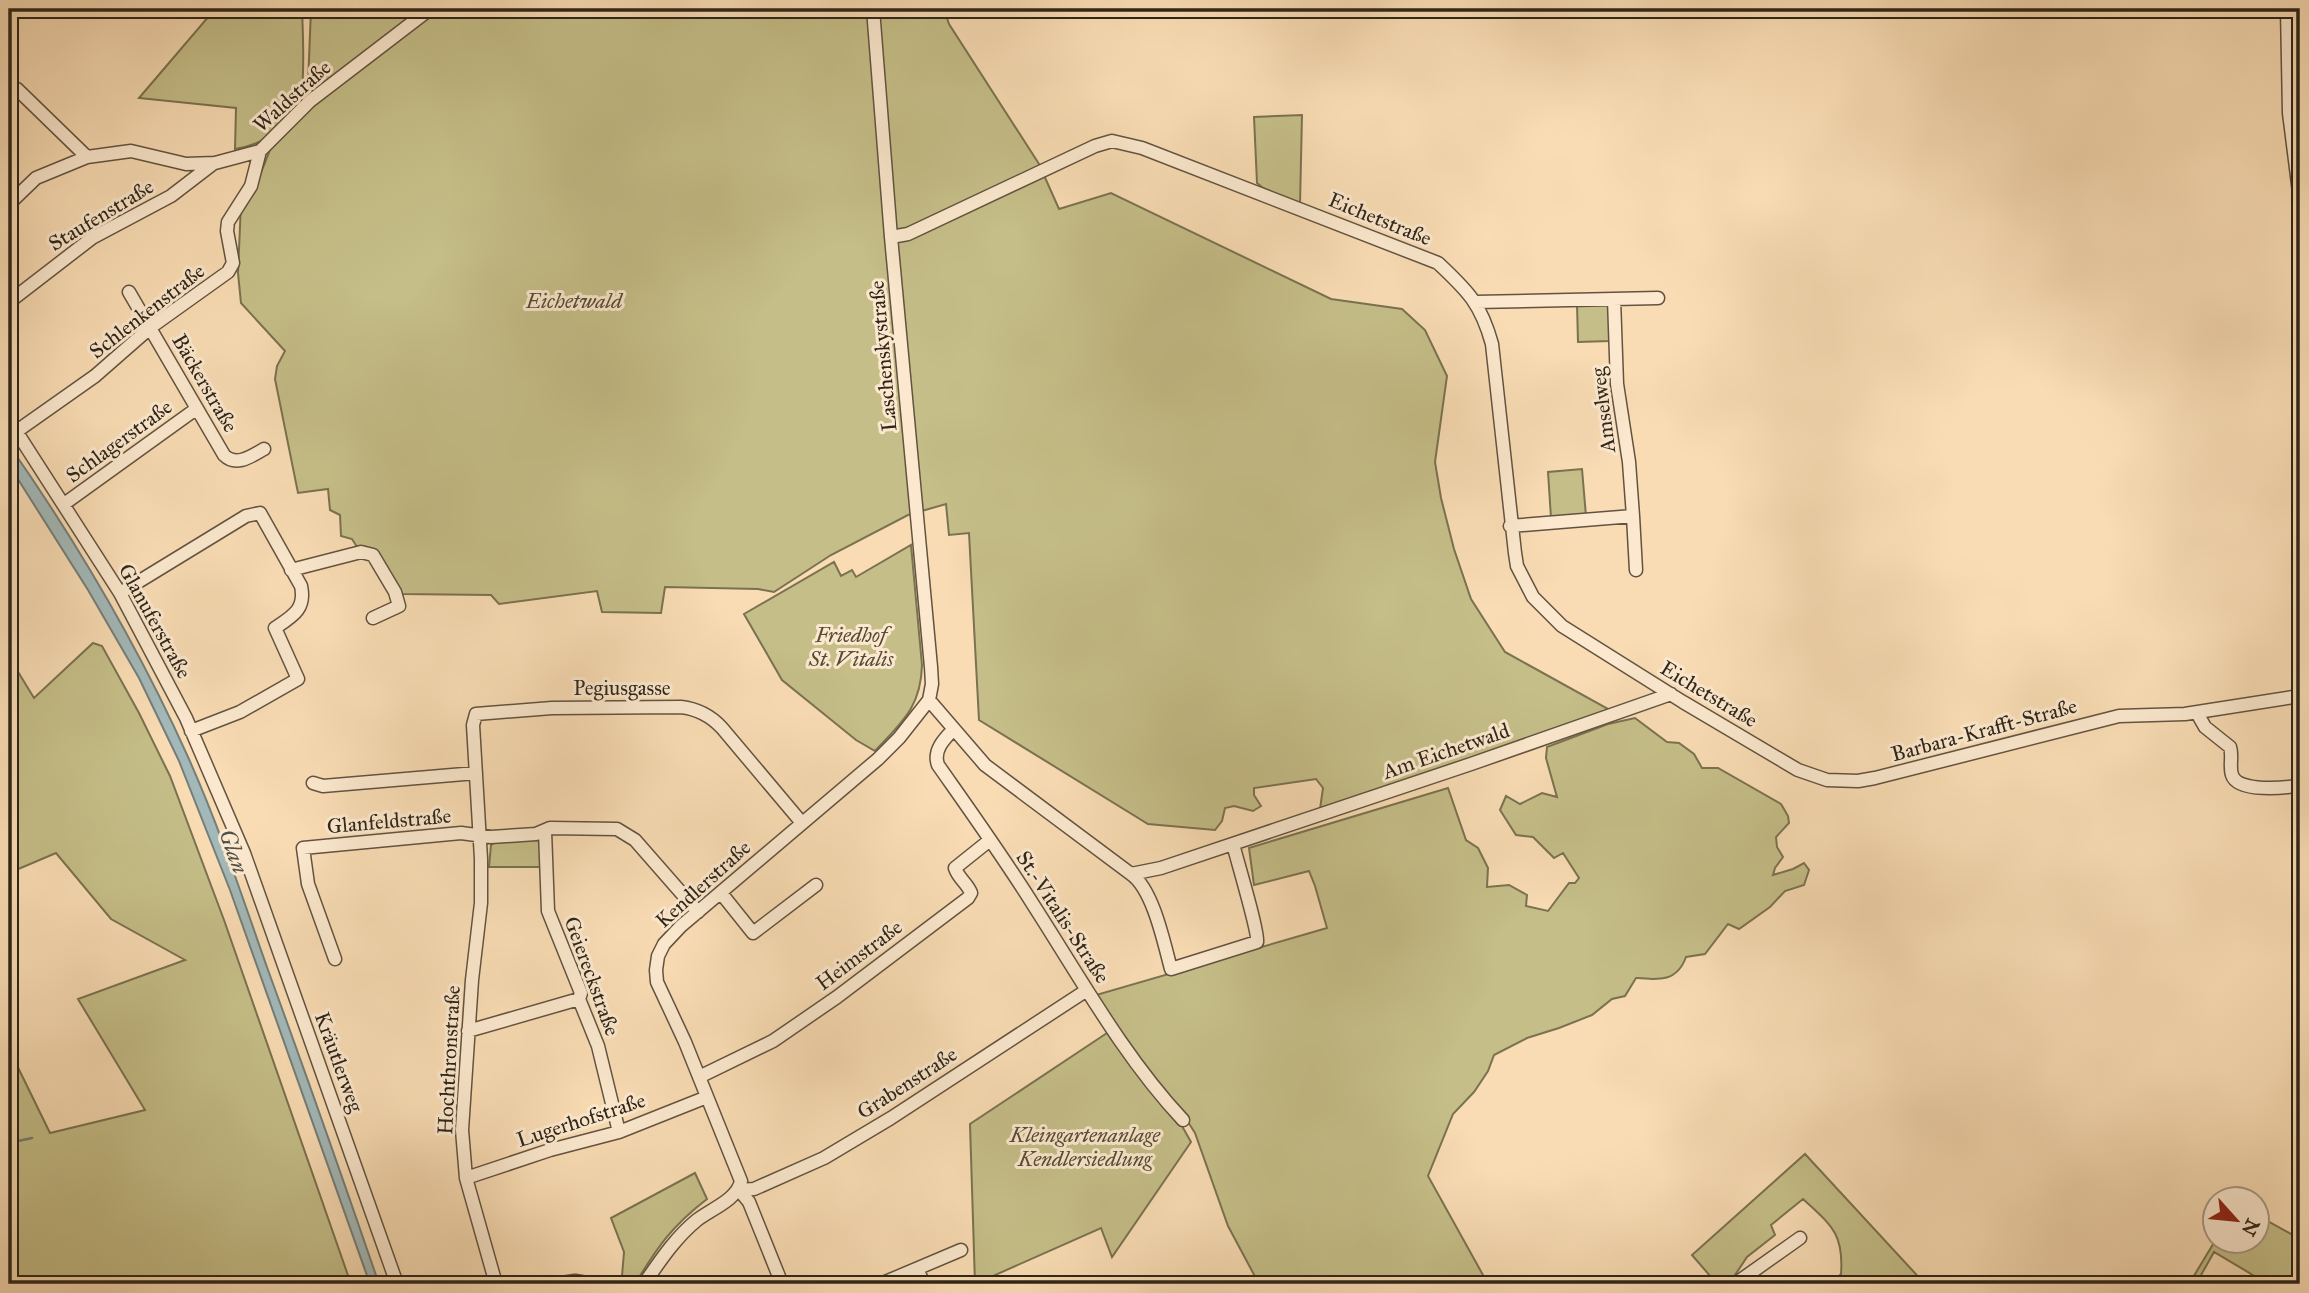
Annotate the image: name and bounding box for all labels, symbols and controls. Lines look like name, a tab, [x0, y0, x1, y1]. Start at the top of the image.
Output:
street label: Waldstraße	[248, 54, 336, 138]
street label: Staufenstraße	[44, 173, 158, 257]
street label: Eichetstraße	[1325, 187, 1436, 252]
street label: Schlenkenstraße	[84, 258, 210, 364]
street label: Laschenskystraße	[863, 279, 903, 432]
park label: Eichetwald	[525, 288, 624, 314]
street label: Bäckerstraße	[166, 329, 244, 437]
street label: Amselweg	[1585, 366, 1621, 455]
street label: Schlagerstraße	[61, 394, 177, 488]
street label: Glanuferstraße	[113, 559, 197, 683]
park label: Friedhof St. Vitalis	[808, 622, 894, 672]
street label: Eichetstraße	[1656, 655, 1763, 733]
street label: Pegiusgasse	[573, 675, 671, 701]
street label: Barbara-Krafft-Straße	[1888, 693, 2080, 767]
street label: Am Eichetwald	[1378, 717, 1513, 785]
street label: Glanfeldstraße	[326, 803, 452, 839]
water label: Glan	[213, 825, 255, 877]
street label: Kendlerstraße	[650, 834, 756, 933]
street label: St.-Vitalis-Straße	[1011, 846, 1116, 988]
street label: Geiereckstraße	[558, 913, 626, 1039]
street label: Heimstraße	[811, 914, 908, 996]
street label: Hochthronstraße	[432, 984, 466, 1135]
street label: Kräutlerweg	[309, 1008, 369, 1116]
street label: Grabenstraße	[852, 1041, 962, 1125]
street label: Lugerhofstraße	[513, 1087, 649, 1153]
park label: Kleingartenanlage Kendlersiedlung	[1009, 1122, 1161, 1172]
north arrow	[2200, 1184, 2270, 1254]
text: N	[2237, 1215, 2265, 1240]

